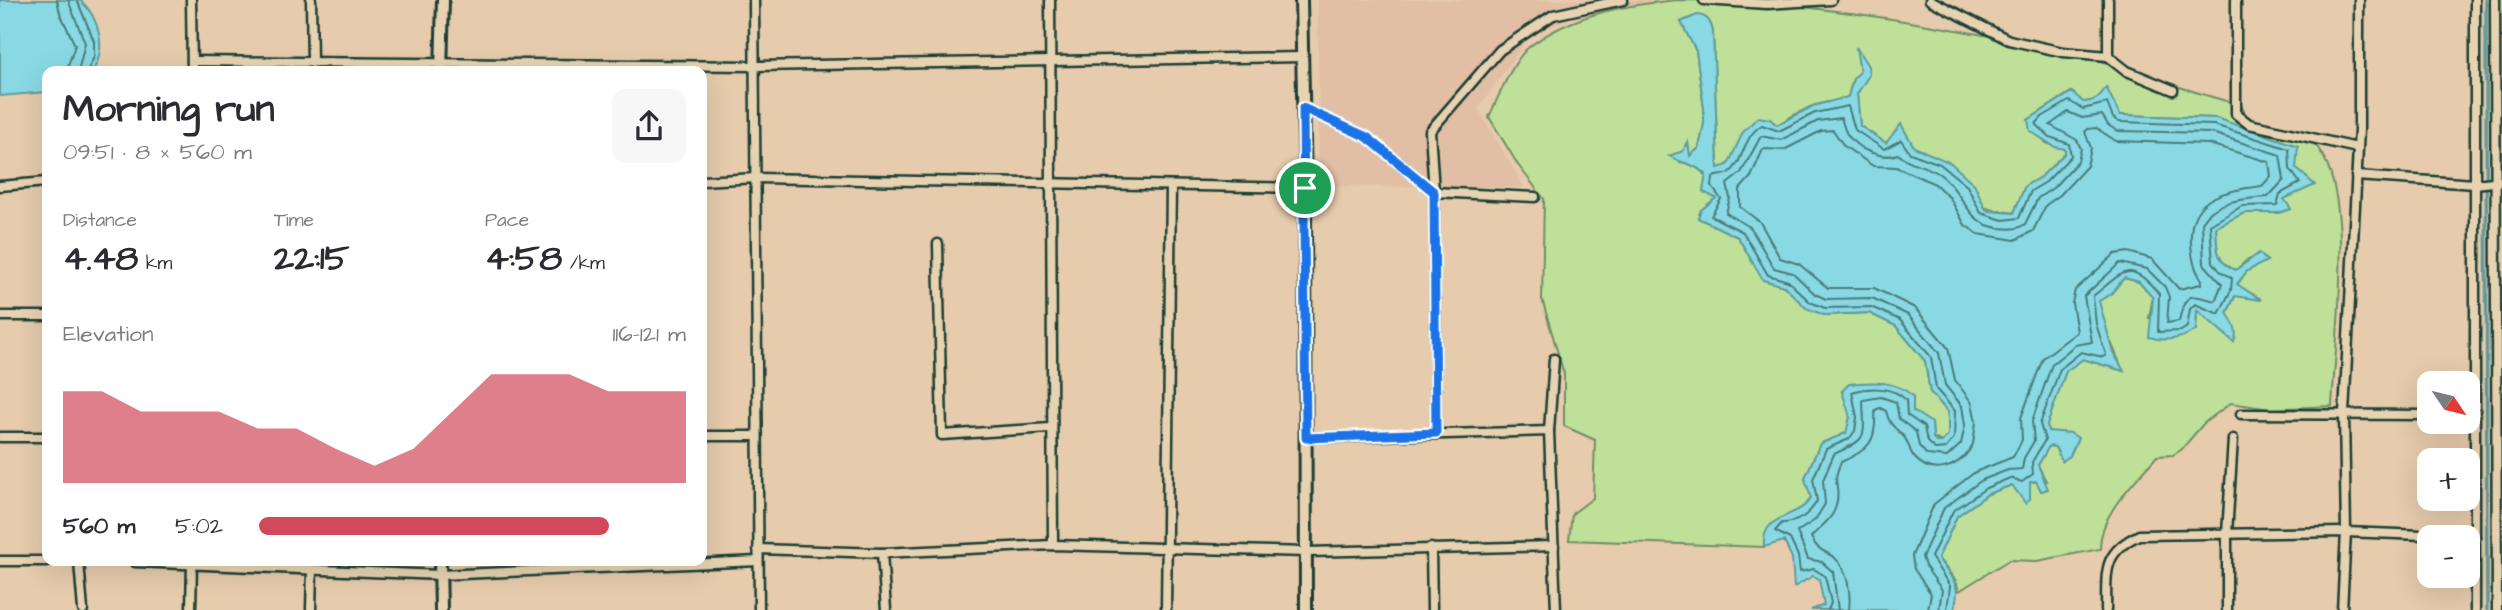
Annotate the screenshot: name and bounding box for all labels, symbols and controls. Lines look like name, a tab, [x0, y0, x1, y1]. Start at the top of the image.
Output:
text: Morning run	[63, 84, 275, 136]
button: share	[612, 89, 686, 163]
text: 09:51 · 8 × 560 m	[63, 136, 252, 168]
pin	[1275, 158, 1335, 218]
icon: arrive	[1286, 169, 1324, 207]
text: Distance	[63, 207, 137, 234]
text: Time	[274, 207, 314, 234]
text: Pace	[485, 207, 529, 234]
text: 4.48	[63, 234, 138, 283]
text: 22:15	[274, 234, 349, 283]
text: 4:58	[485, 234, 562, 283]
text: km	[138, 250, 172, 277]
text: /km	[562, 250, 605, 277]
text: Elevation	[63, 318, 154, 350]
text: 116–121 m	[612, 318, 686, 350]
north arrow	[2417, 371, 2480, 434]
map controls	[2417, 371, 2480, 588]
button: +	[2417, 448, 2480, 511]
text: 560 m	[63, 510, 135, 542]
text: 5:02	[175, 510, 223, 542]
button: −	[2417, 525, 2480, 588]

